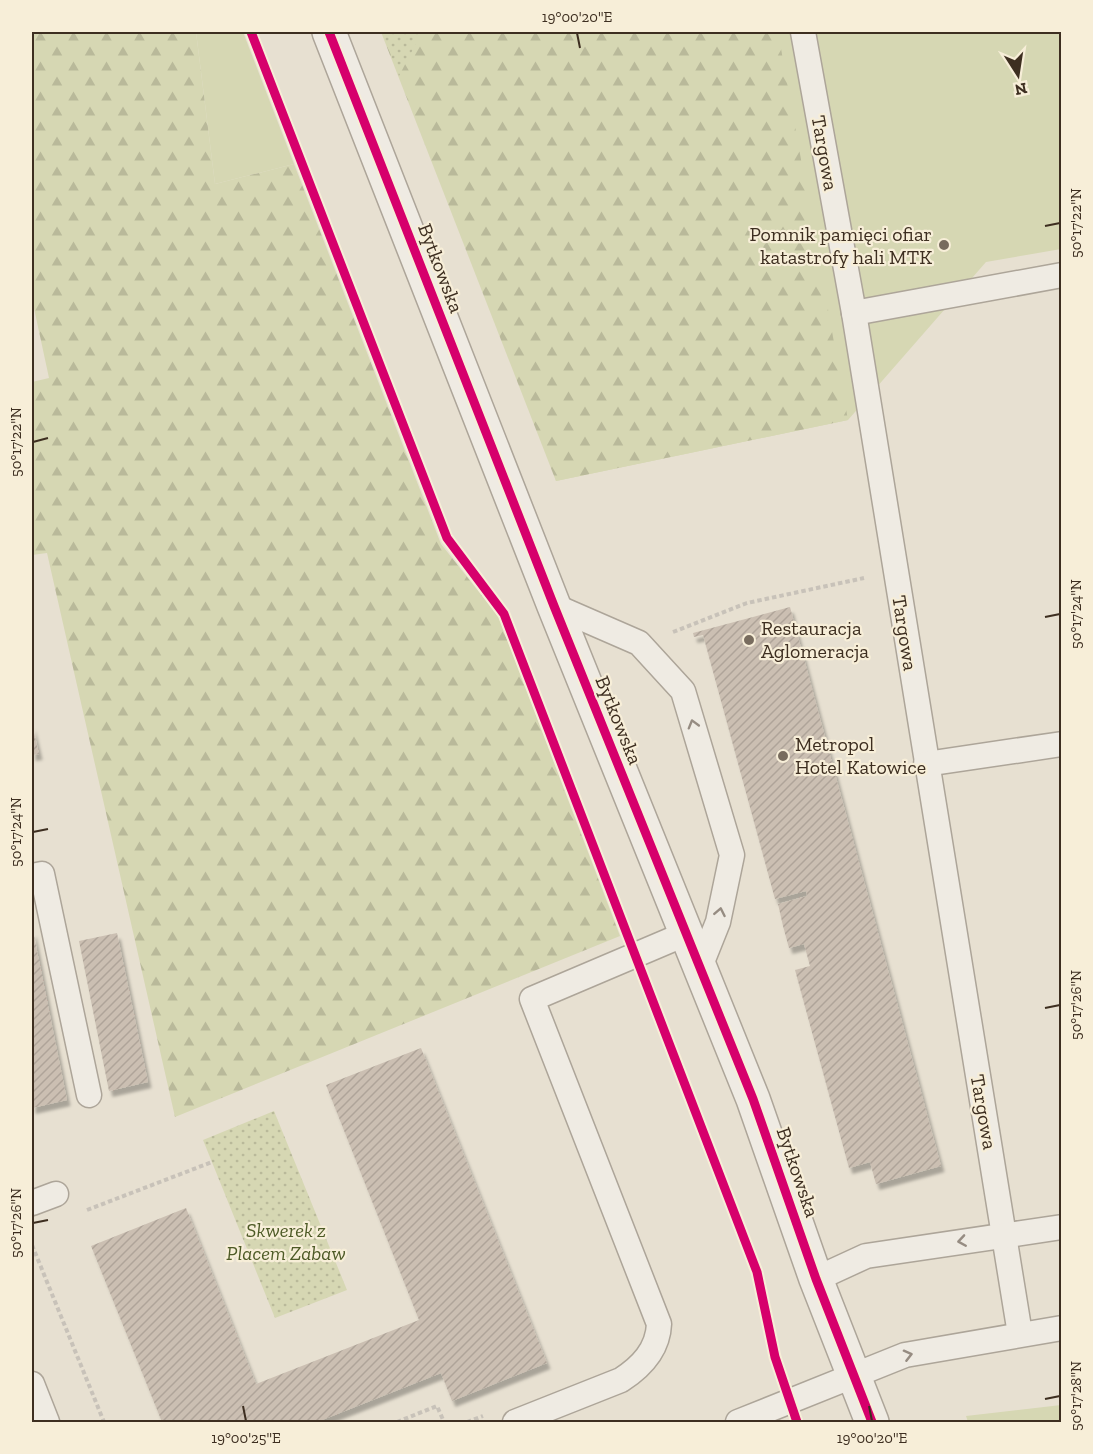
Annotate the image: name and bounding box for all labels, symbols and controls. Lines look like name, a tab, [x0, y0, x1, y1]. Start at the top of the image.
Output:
text: 19°00'20"E	[542, 8, 612, 26]
north arrow	[988, 45, 1048, 105]
text: N	[1013, 79, 1029, 100]
street label: Targowa	[807, 114, 843, 193]
text: 50°17'22"N	[1067, 188, 1085, 258]
street label: Bytkowska	[413, 220, 469, 316]
place label: Pomnik pamięci ofiar katastrofy hali MTK	[749, 222, 932, 269]
marker: Pomnik pamięci ofiar katastrofy hali MTK	[937, 238, 951, 252]
text: 50°17'22"N	[7, 407, 25, 477]
text: 50°17'24"N	[1067, 579, 1085, 649]
street label: Targowa	[887, 594, 923, 673]
place label: Restauracja Aglomeracja	[761, 616, 869, 663]
marker: Restauracja Aglomeracja	[742, 633, 756, 647]
street label: Bytkowska	[590, 672, 648, 768]
one-way arrow	[688, 719, 700, 730]
place label: Metropol Hotel Katowice	[795, 732, 926, 779]
marker: Metropol Hotel Katowice	[776, 749, 790, 763]
text: 50°17'24"N	[7, 797, 25, 867]
one-way arrow	[713, 908, 726, 918]
text: 50°17'26"N	[1067, 970, 1085, 1040]
street label: Targowa	[966, 1073, 1002, 1152]
street label: Bytkowska	[771, 1124, 825, 1220]
text: 50°17'26"N	[7, 1188, 25, 1258]
park label: Skwerek z Placem Zabaw	[226, 1218, 346, 1265]
one-way arrow	[957, 1235, 967, 1247]
one-way arrow	[903, 1349, 913, 1362]
text: 50°17'28"N	[1067, 1361, 1085, 1431]
text: 19°00'25"E	[211, 1429, 281, 1447]
text: 19°00'20"E	[837, 1429, 907, 1447]

